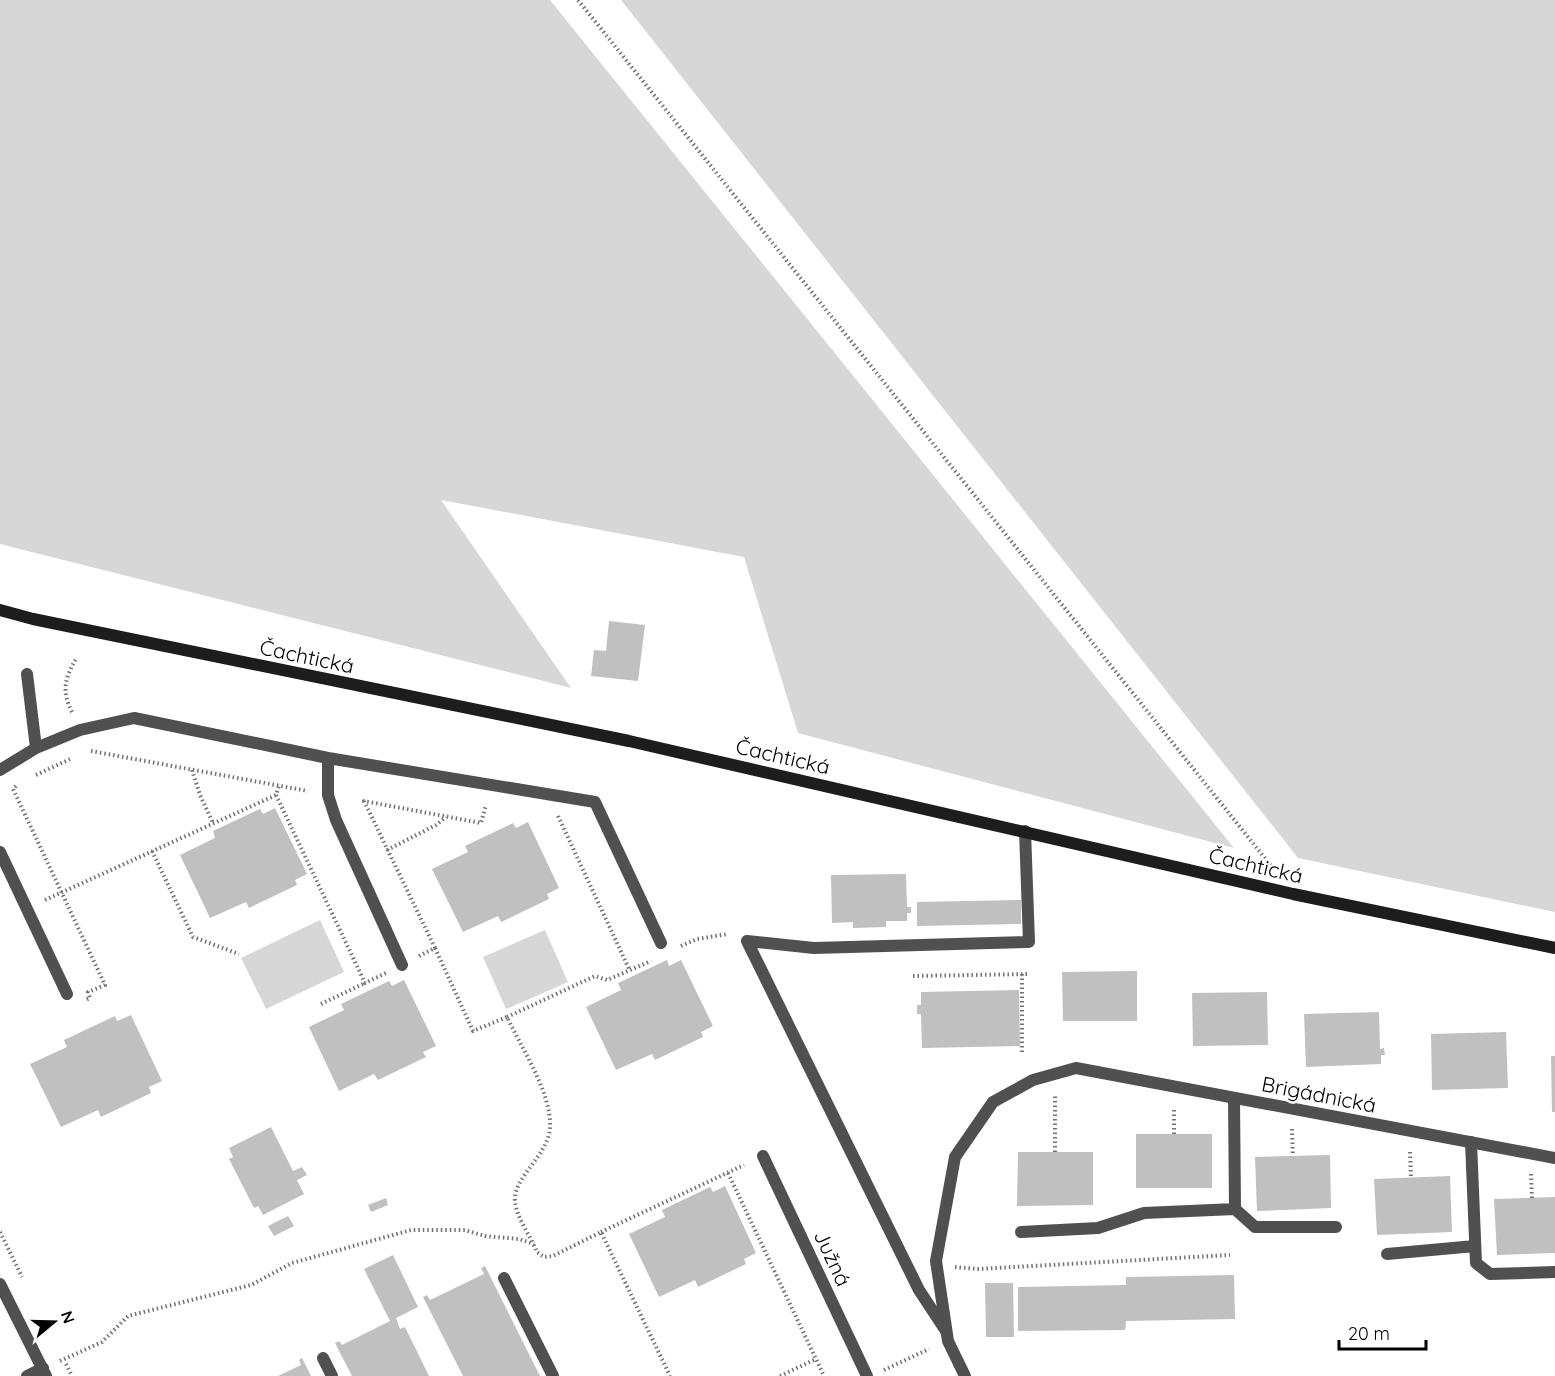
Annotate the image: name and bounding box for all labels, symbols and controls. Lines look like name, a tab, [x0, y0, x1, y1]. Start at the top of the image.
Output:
street label: Čachtická	[258, 633, 356, 679]
street label: Čachtická	[733, 733, 833, 779]
street label: Čachtická	[1206, 842, 1306, 888]
street label: Brigádnická	[1260, 1070, 1378, 1118]
street label: Južná	[809, 1226, 857, 1290]
north arrow	[24, 1292, 84, 1352]
text: N	[57, 1308, 80, 1326]
scale bar	[1339, 1313, 1426, 1351]
text: 20 m	[1348, 1322, 1390, 1345]

